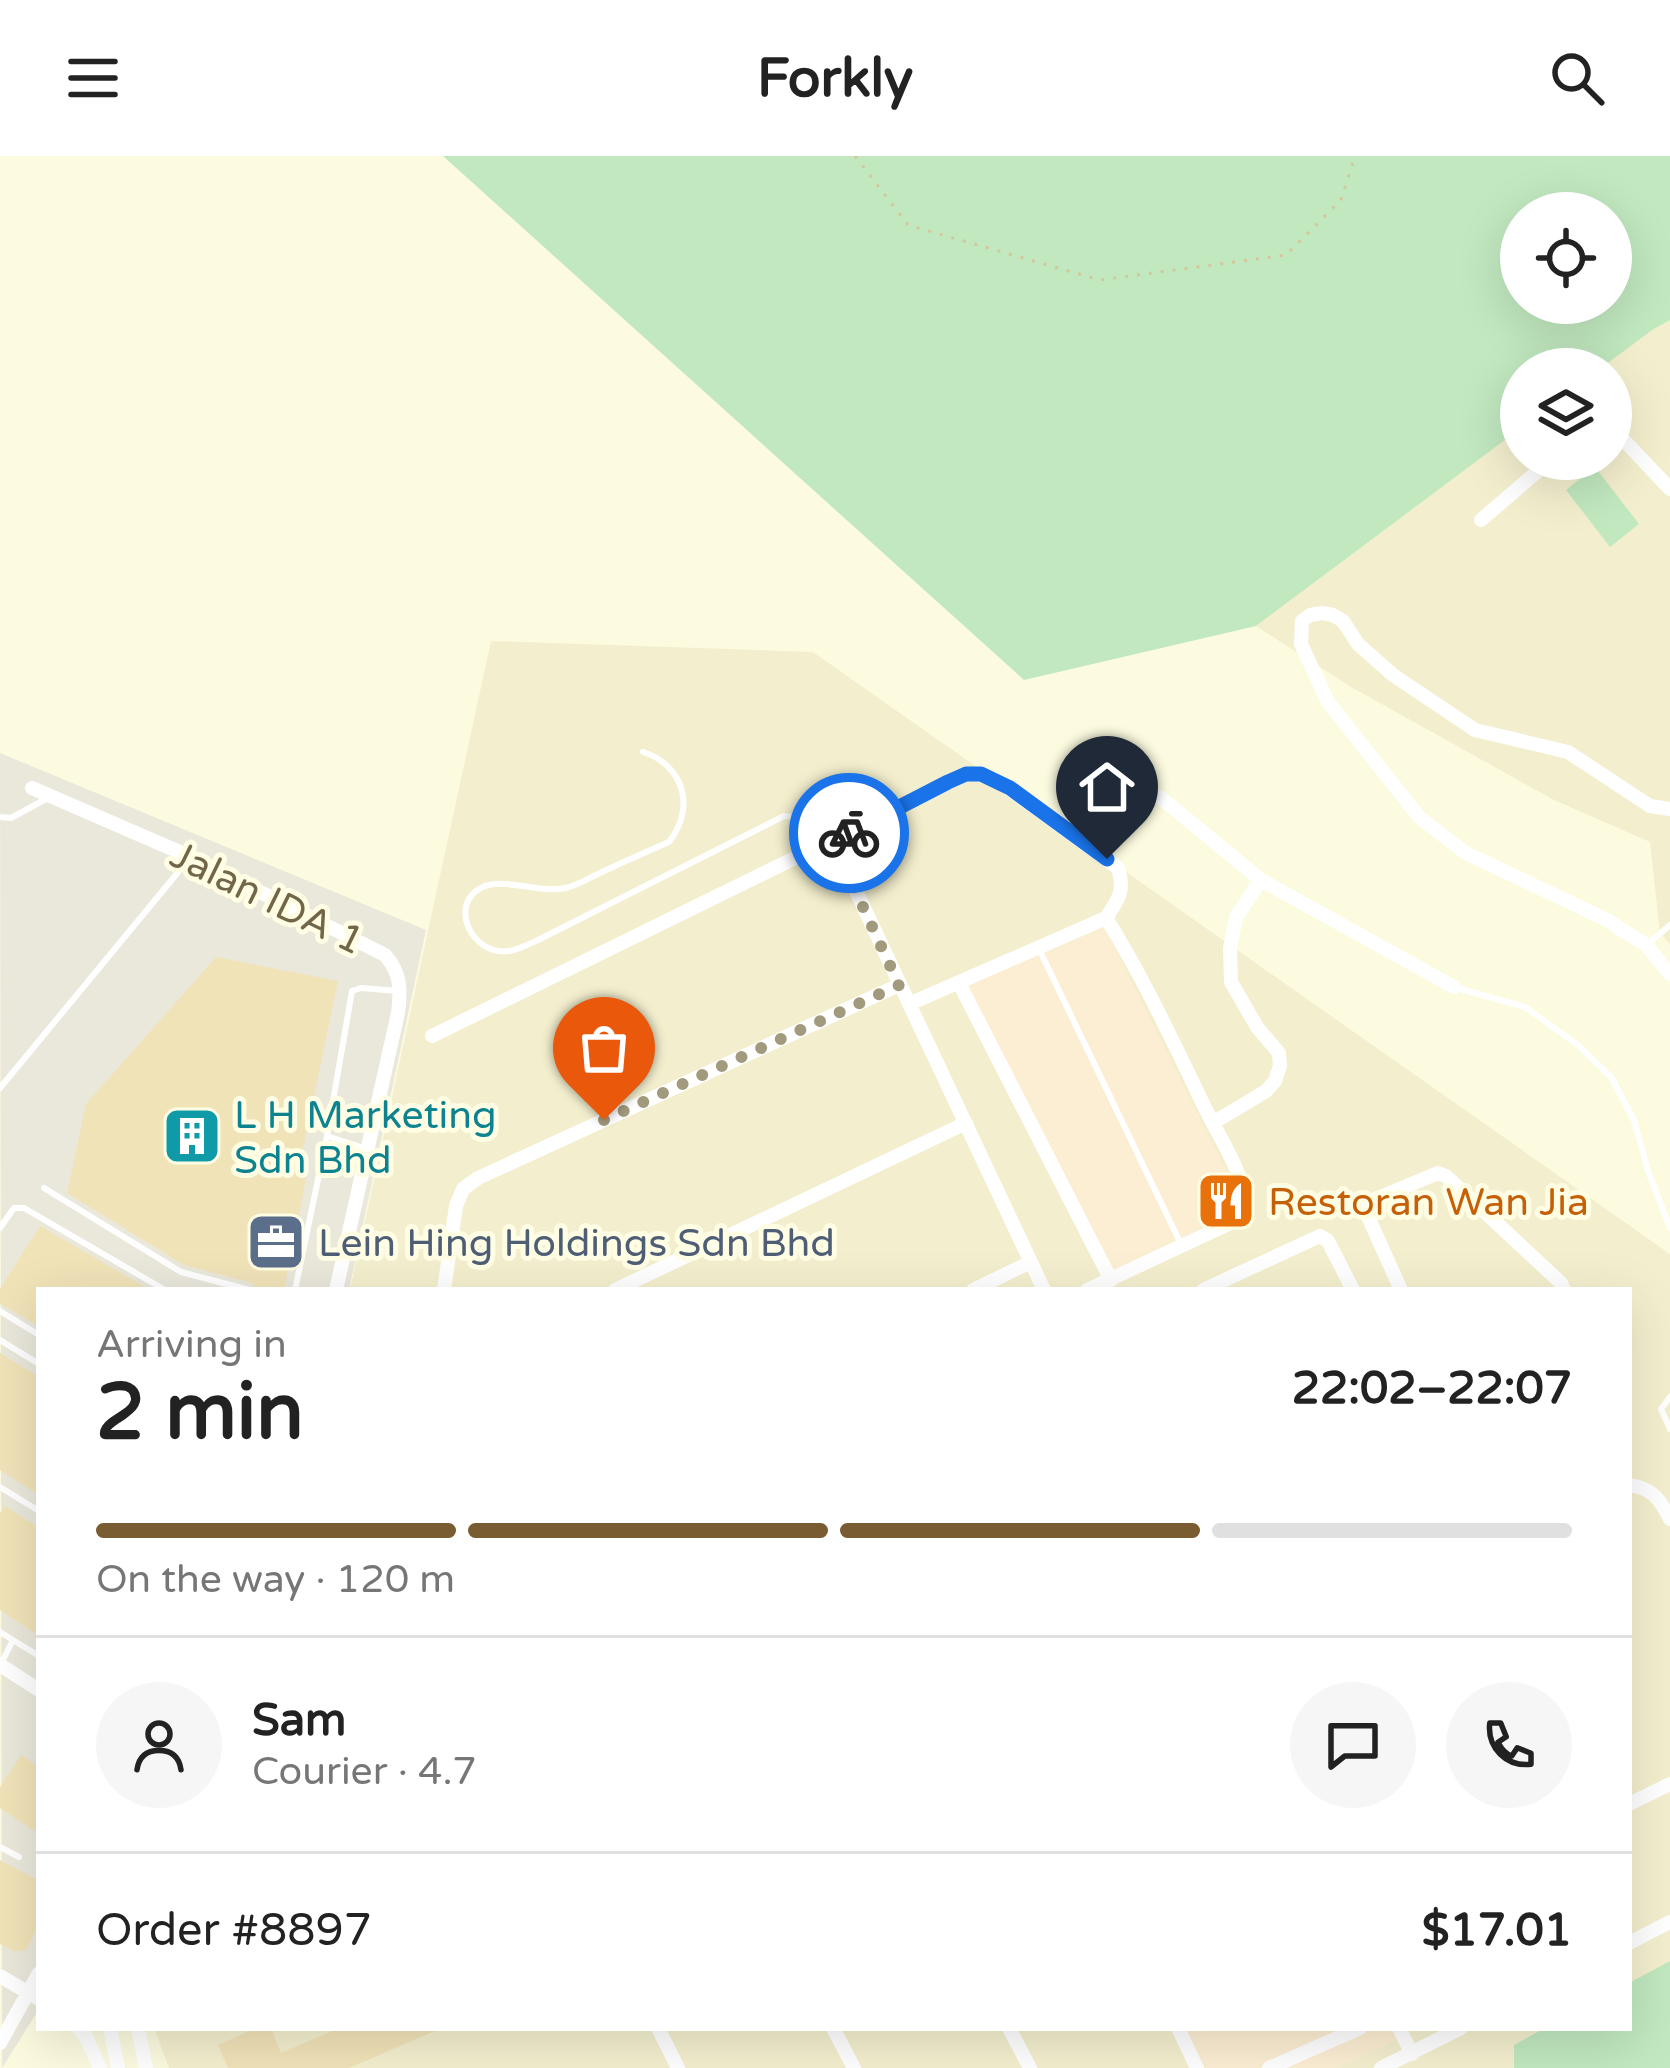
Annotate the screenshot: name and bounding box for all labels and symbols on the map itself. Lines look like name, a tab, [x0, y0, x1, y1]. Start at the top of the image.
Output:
pin	[1056, 736, 1158, 859]
courier	[789, 773, 909, 893]
street label: Jalan IDA 1	[163, 831, 372, 965]
pin	[553, 997, 655, 1120]
place label: L H Marketing Sdn Bhd	[234, 1092, 497, 1184]
building icon: L H Marketing Sdn Bhd	[161, 1105, 223, 1167]
restaurant icon: Restoran Wan Jia	[1195, 1170, 1257, 1232]
place label: Restoran Wan Jia	[1268, 1179, 1589, 1226]
office icon: Lein Hing Holdings Sdn Bhd	[245, 1211, 307, 1273]
place label: Lein Hing Holdings Sdn Bhd	[318, 1220, 835, 1267]

